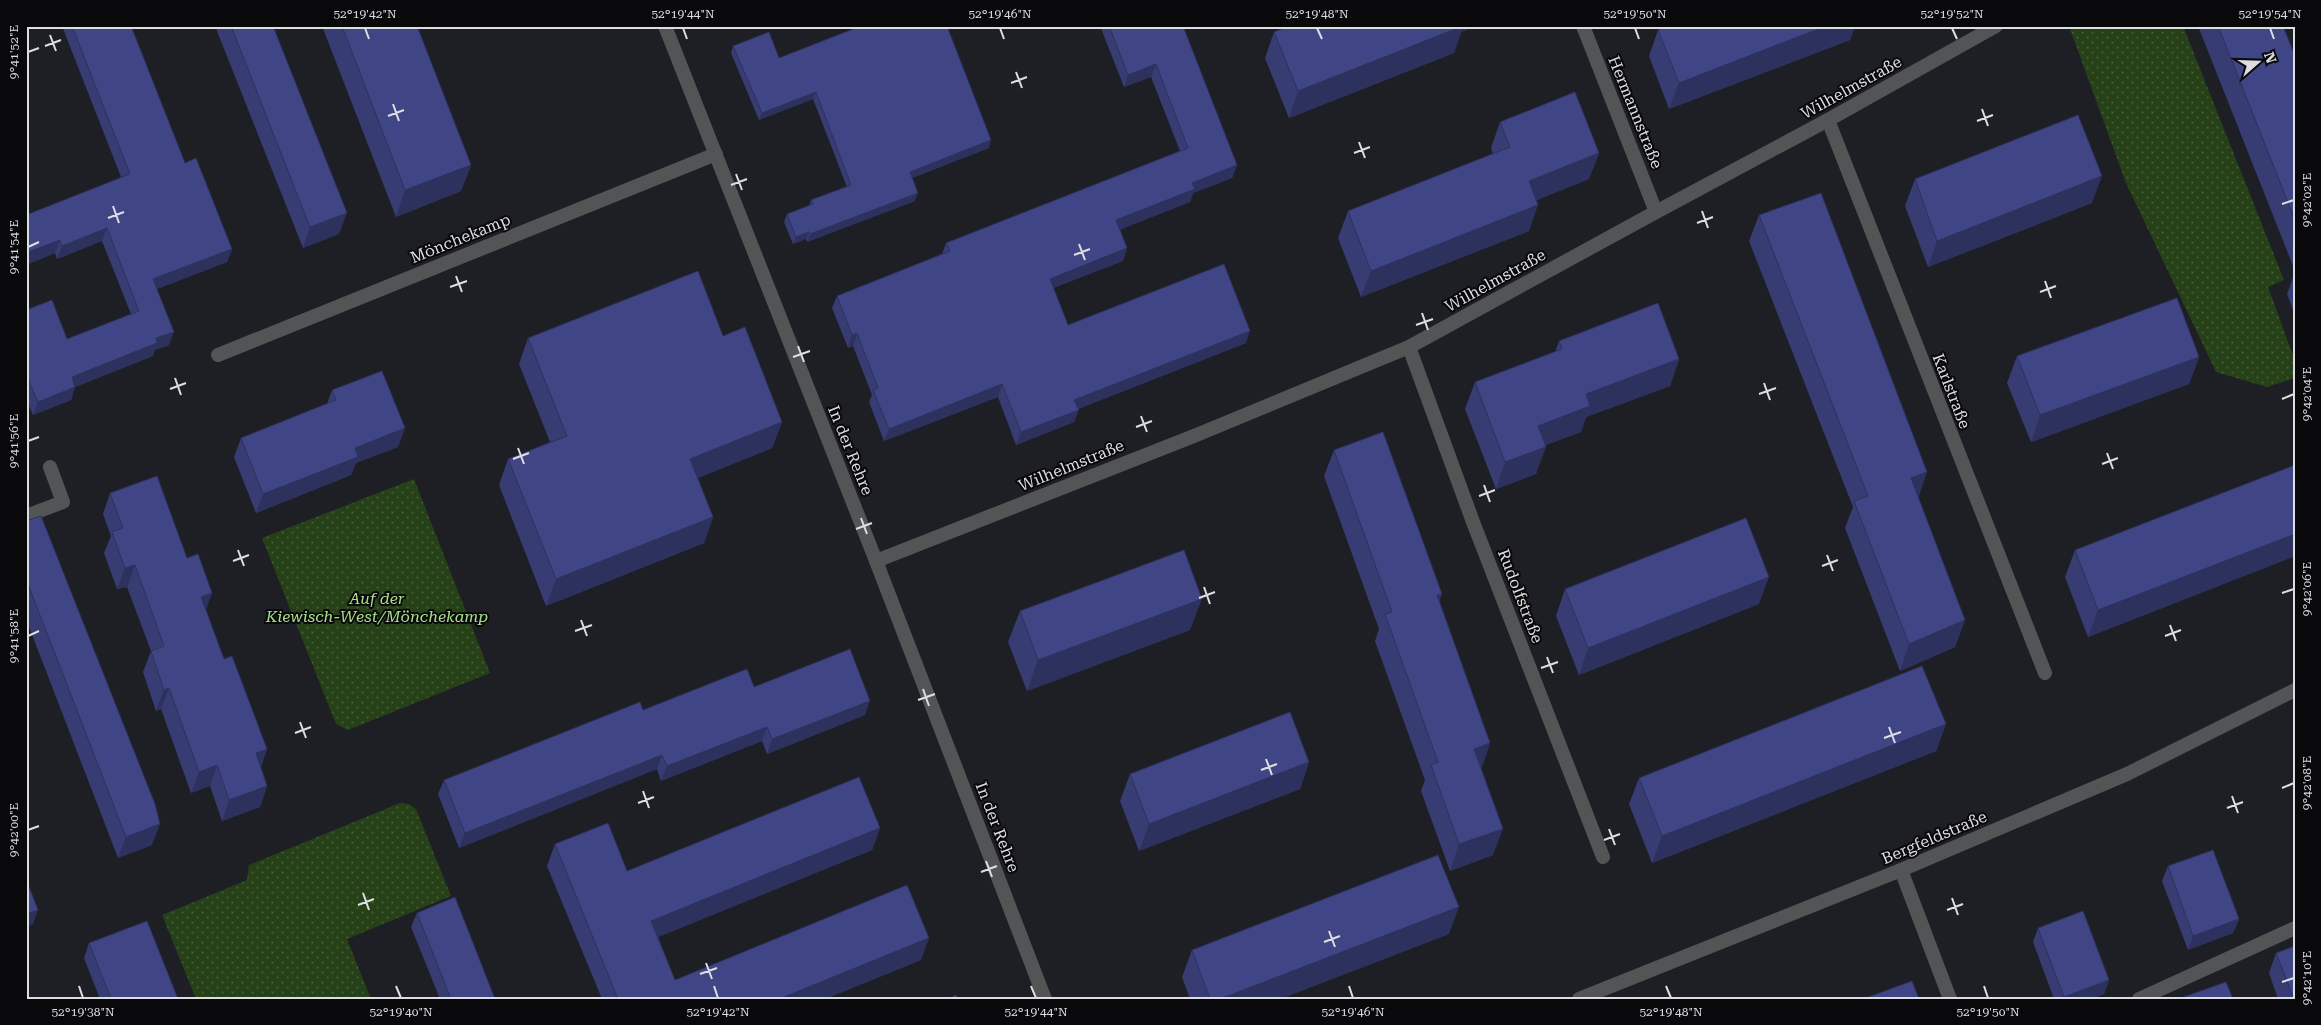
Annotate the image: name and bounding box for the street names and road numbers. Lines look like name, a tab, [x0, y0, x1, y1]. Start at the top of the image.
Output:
street label: Wilhelmstraße	[1798, 52, 1905, 123]
street label: Hermannstraße	[1604, 53, 1667, 172]
street label: Mönchekamp	[407, 210, 513, 267]
street label: Wilhelmstraße	[1442, 245, 1549, 316]
street label: Karlstraße	[1929, 351, 1975, 432]
street label: In der Rehre	[824, 403, 877, 498]
street label: Wilhelmstraße	[1016, 436, 1127, 495]
street label: Rudolfstraße	[1494, 546, 1547, 646]
street label: In der Rehre	[972, 779, 1024, 875]
street label: Bergfeldstraße	[1879, 807, 1990, 868]

